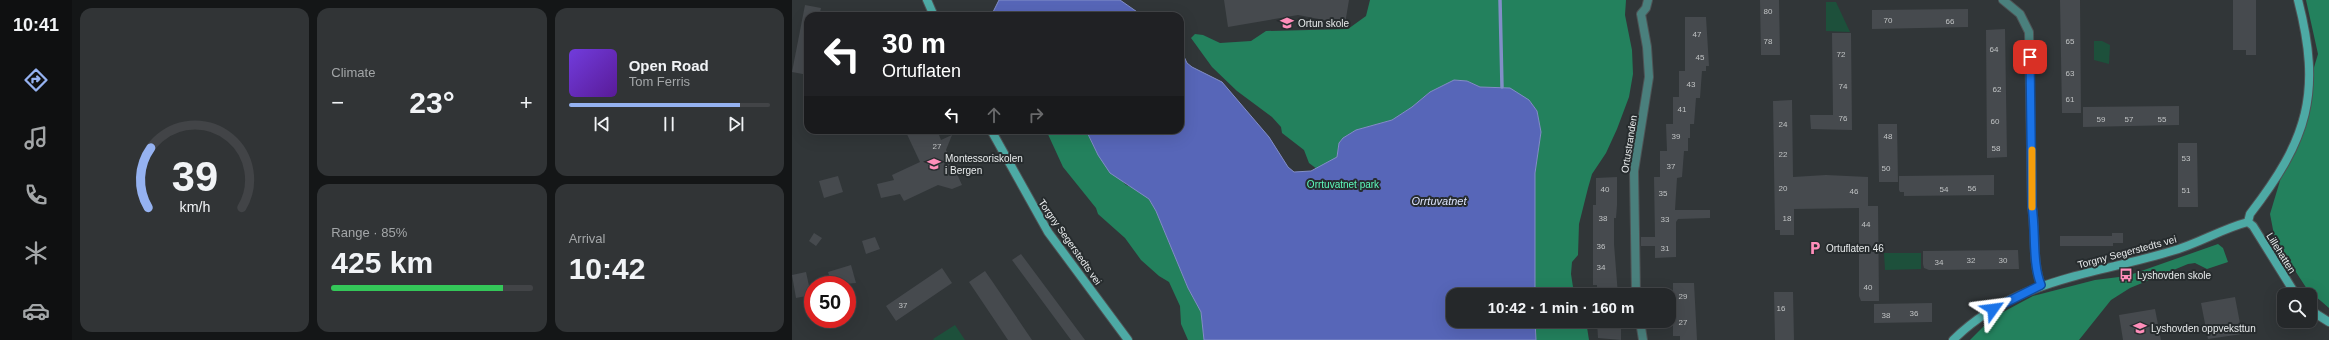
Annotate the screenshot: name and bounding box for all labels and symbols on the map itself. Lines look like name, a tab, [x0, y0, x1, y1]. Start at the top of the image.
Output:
house number: 80	[1764, 7, 1773, 16]
school or university icon: Ortun skole	[1279, 15, 1295, 31]
house number: 70	[1884, 16, 1893, 25]
house number: 66	[1946, 17, 1955, 26]
place label: Ortun skole	[1298, 18, 1350, 29]
house number: 47	[1693, 30, 1702, 39]
house number: 78	[1764, 37, 1773, 46]
house number: 65	[2066, 37, 2075, 46]
pin	[2013, 40, 2047, 74]
house number: 64	[1990, 45, 1999, 54]
house number: 72	[1837, 50, 1846, 59]
house number: 45	[1696, 53, 1705, 62]
house number: 63	[2066, 69, 2075, 78]
house number: 43	[1687, 80, 1696, 89]
house number: 74	[1839, 82, 1848, 91]
house number: 62	[1993, 85, 2002, 94]
house number: 61	[2066, 95, 2075, 104]
house number: 41	[1678, 105, 1687, 114]
street label: Ortustranden	[1619, 114, 1639, 174]
house number: 76	[1839, 114, 1848, 123]
house number: 59	[2097, 115, 2106, 124]
house number: 57	[2125, 115, 2134, 124]
house number: 55	[2158, 115, 2167, 124]
house number: 60	[1991, 117, 2000, 126]
house number: 24	[1779, 120, 1788, 129]
house number: 39	[1672, 132, 1681, 141]
house number: 48	[1884, 132, 1893, 141]
house number: 27	[933, 142, 942, 151]
house number: 58	[1992, 144, 2001, 153]
house number: 22	[1779, 150, 1788, 159]
place label: Montessoriskolen i Bergen	[945, 153, 1023, 176]
house number: 53	[2182, 154, 2191, 163]
school or university icon: Montessoriskolen i Bergen	[926, 156, 942, 172]
house number: 37	[1667, 162, 1676, 171]
house number: 50	[1882, 164, 1891, 173]
park label: Orrtuvatnet park	[1307, 179, 1380, 190]
house number: 20	[1779, 184, 1788, 193]
house number: 56	[1968, 184, 1977, 193]
house number: 40	[1601, 185, 1610, 194]
house number: 54	[1940, 185, 1949, 194]
house number: 51	[2182, 186, 2191, 195]
house number: 46	[1850, 187, 1859, 196]
house number: 35	[1659, 189, 1668, 198]
water label: Orrtuvatnet	[1411, 195, 1467, 207]
street label: Torgny Segerstedts vei	[1036, 197, 1104, 287]
house number: 38	[1599, 214, 1608, 223]
house number: 18	[1783, 214, 1792, 223]
house number: 33	[1661, 215, 1670, 224]
house number: 44	[1862, 220, 1871, 229]
street label: Lillehatten	[2264, 231, 2298, 275]
street label: Torgny Segerstedts vei	[2076, 234, 2178, 270]
parking icon: Ortuflaten 46	[1807, 240, 1823, 256]
house number: 36	[1597, 242, 1606, 251]
place label: Ortuflaten 46	[1826, 243, 1884, 254]
house number: 31	[1661, 244, 1670, 253]
house number: 32	[1967, 256, 1976, 265]
house number: 30	[1999, 256, 2008, 265]
house number: 34	[1935, 258, 1944, 267]
house number: 34	[1597, 263, 1606, 272]
bus stop icon: Lyshovden skole	[2118, 267, 2134, 283]
place label: Lyshovden skole	[2137, 270, 2212, 281]
speed limit sign: 50	[804, 276, 856, 328]
house number: 40	[1864, 283, 1873, 292]
position arrow	[1972, 288, 2014, 330]
house number: 29	[1679, 292, 1688, 301]
house number: 37	[899, 301, 908, 310]
house number: 16	[1777, 304, 1786, 313]
house number: 36	[1910, 309, 1919, 318]
house number: 38	[1882, 311, 1891, 320]
house number: 27	[1679, 318, 1688, 327]
school or university icon: Lyshovden oppveksttun	[2132, 320, 2148, 336]
place label: Lyshovden oppveksttun	[2151, 323, 2256, 334]

